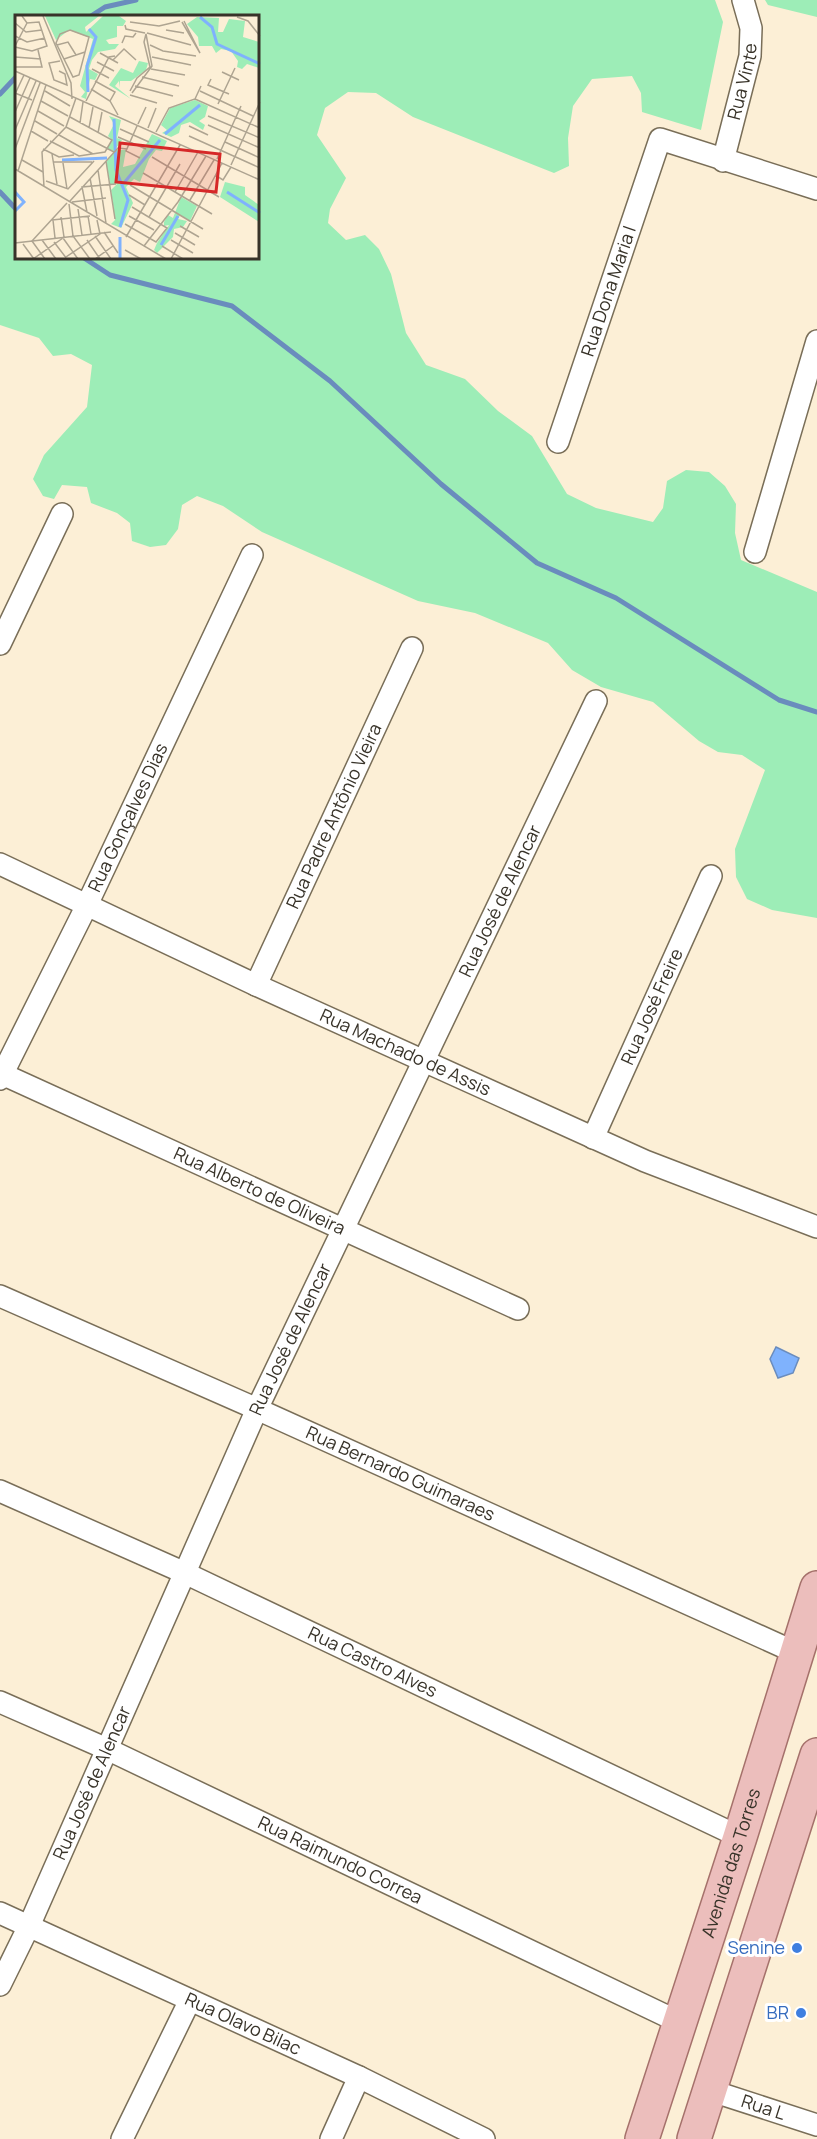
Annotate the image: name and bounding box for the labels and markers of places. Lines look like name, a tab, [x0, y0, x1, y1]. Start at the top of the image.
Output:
place label: Senine	[728, 1935, 785, 1959]
marker: Senine	[790, 1941, 804, 1955]
place label: BR	[767, 2000, 789, 2024]
marker: BR	[794, 2006, 808, 2020]

